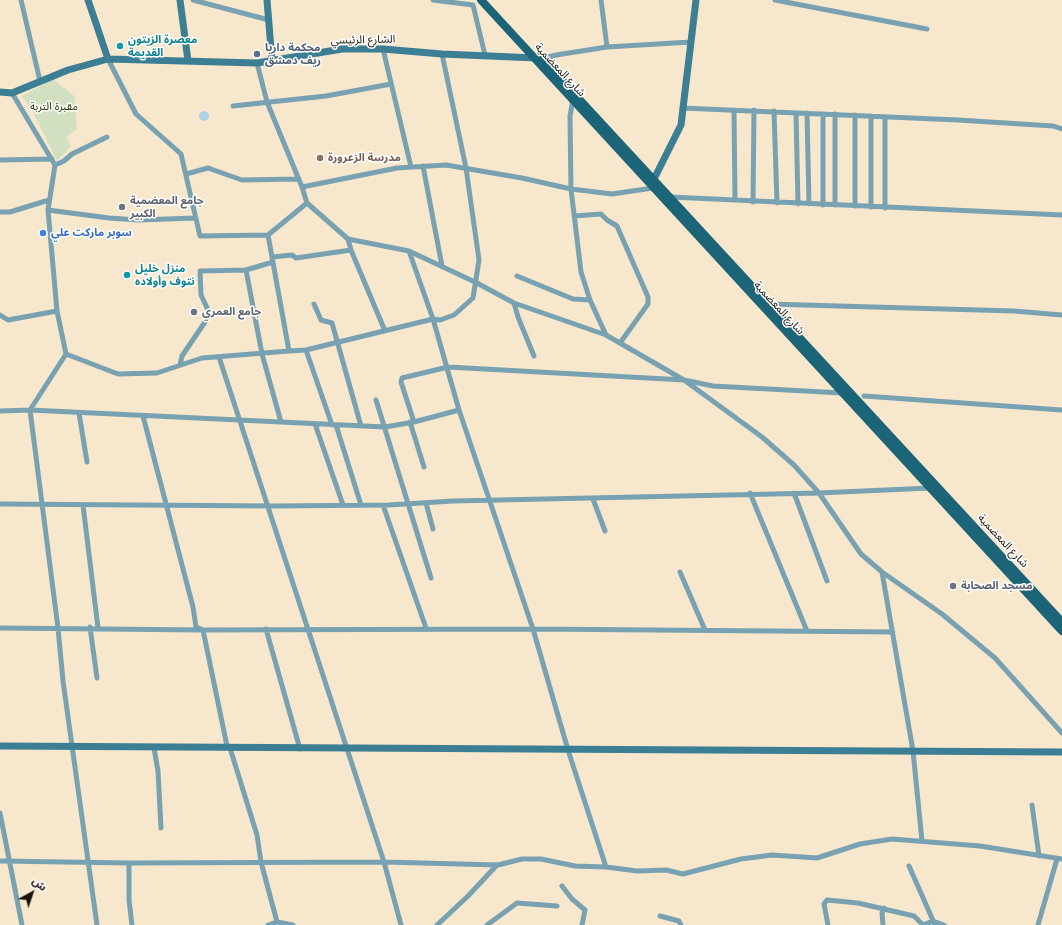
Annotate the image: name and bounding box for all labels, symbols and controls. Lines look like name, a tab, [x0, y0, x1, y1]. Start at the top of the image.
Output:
place label: معصرة الزيتون القديمة	[128, 33, 197, 59]
street label: الشارع الرئيسي	[331, 33, 395, 47]
marker: معصرة الزيتون القديمة	[115, 41, 125, 51]
place label: محكمة داريا ريف دمشق	[265, 41, 321, 67]
street label: شارع المعضمية	[532, 41, 588, 99]
marker: محكمة داريا ريف دمشق	[252, 49, 262, 59]
park label: مقبرة التربة	[30, 100, 78, 114]
place label: مدرسة الزعرورة	[328, 151, 401, 165]
marker: مدرسة الزعرورة	[315, 153, 325, 163]
place label: جامع المعضمية الكبير	[130, 194, 204, 220]
marker: جامع المعضمية الكبير	[117, 202, 127, 212]
place label: سوبر ماركت علي	[51, 226, 132, 240]
marker: سوبر ماركت علي	[38, 228, 48, 238]
place label: منزل خليل نتوف وأولاده	[135, 262, 195, 288]
marker: منزل خليل نتوف وأولاده	[122, 270, 132, 280]
street label: شارع المعضمية	[751, 279, 807, 337]
place label: جامع العمري	[202, 305, 261, 319]
marker: جامع العمري	[189, 307, 199, 317]
street label: شارع المعضمية	[975, 512, 1031, 570]
place label: مسجد الصحابة	[961, 579, 1033, 593]
marker: مسجد الصحابة	[948, 581, 958, 591]
north arrow	[12, 873, 52, 913]
text: ش	[29, 873, 51, 894]

